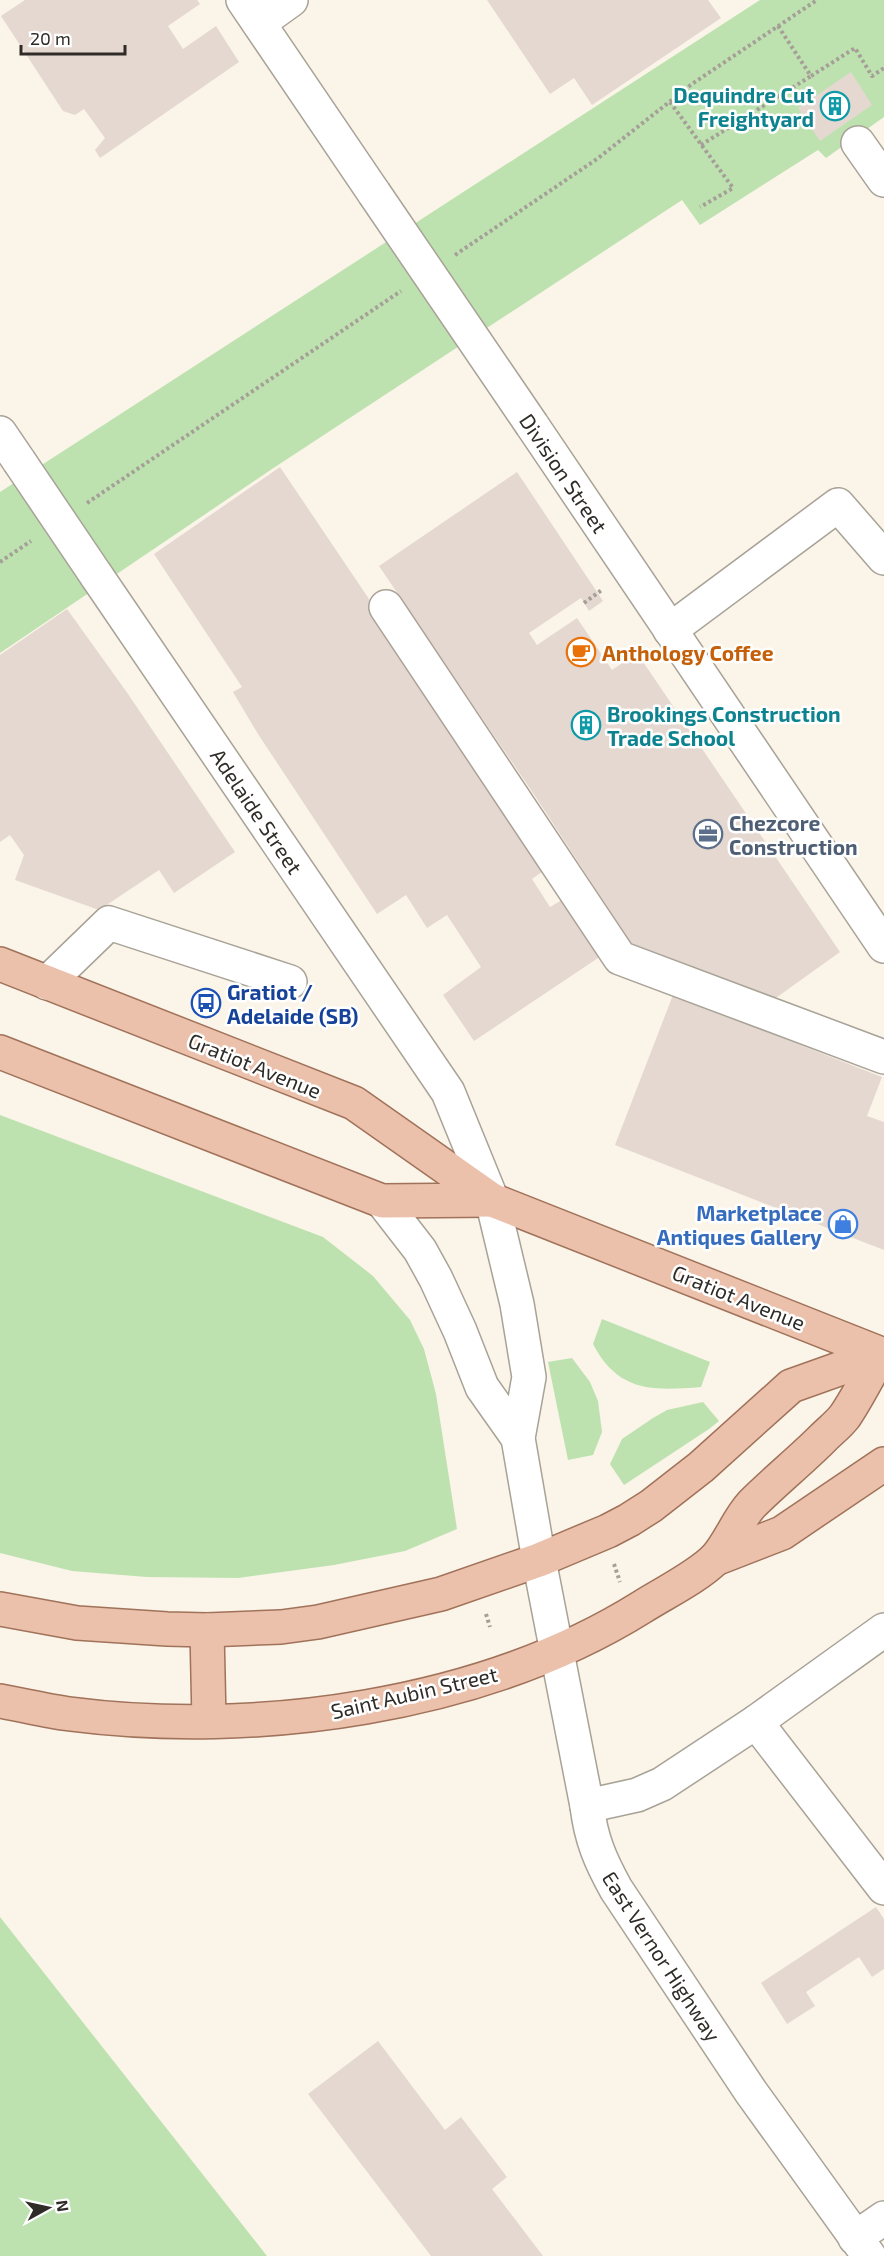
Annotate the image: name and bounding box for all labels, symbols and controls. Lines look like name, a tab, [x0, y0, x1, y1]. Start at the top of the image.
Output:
scale bar	[21, 18, 124, 56]
text: 20 m	[30, 27, 71, 49]
place label: Dequindre Cut Freightyard	[673, 82, 814, 132]
building icon: Dequindre Cut Freightyard	[819, 90, 851, 122]
street label: Division Street	[515, 409, 613, 537]
cafe icon: Anthology Coffee	[565, 636, 597, 668]
place label: Anthology Coffee	[602, 640, 774, 666]
place label: Brookings Construction Trade School	[607, 701, 841, 750]
building icon: Brookings Construction Trade School	[570, 709, 602, 741]
street label: Adelaide Street	[206, 744, 308, 878]
place label: Chezcore Construction	[729, 810, 858, 859]
office icon: Chezcore Construction	[692, 818, 724, 850]
place label: Gratiot / Adelaide (SB)	[227, 979, 359, 1028]
bus stop icon: Gratiot / Adelaide (SB)	[190, 987, 222, 1019]
street label: Gratiot Avenue	[185, 1027, 325, 1103]
place label: Marketplace Antiques Gallery	[657, 1200, 822, 1250]
shop icon: Marketplace Antiques Gallery	[827, 1208, 859, 1240]
street label: Gratiot Avenue	[669, 1259, 809, 1335]
street label: Saint Aubin Street	[328, 1661, 500, 1723]
street label: East Vernor Highway	[598, 1866, 726, 2046]
north arrow	[18, 2178, 78, 2238]
text: N	[53, 2199, 74, 2213]

